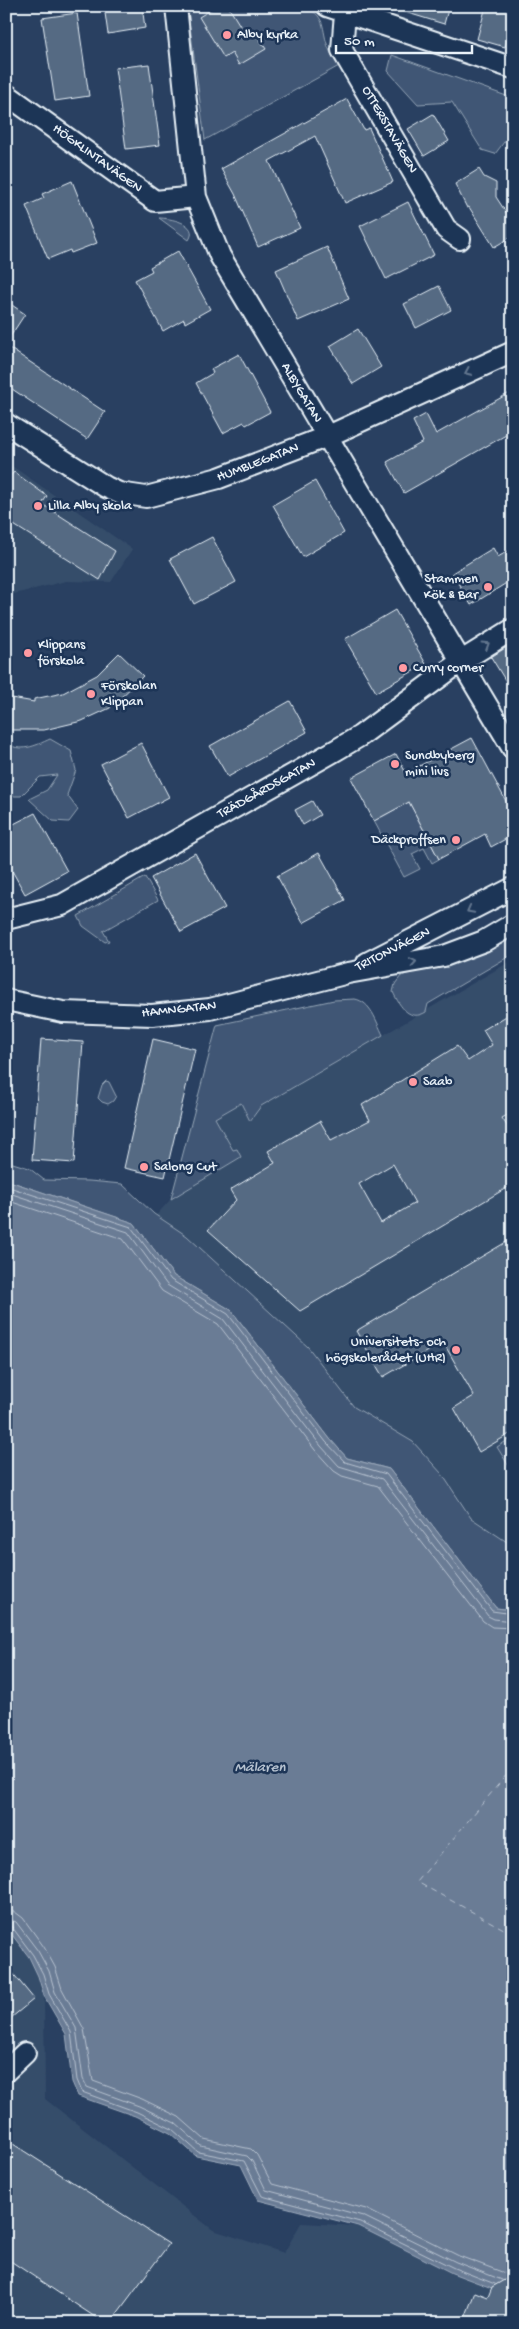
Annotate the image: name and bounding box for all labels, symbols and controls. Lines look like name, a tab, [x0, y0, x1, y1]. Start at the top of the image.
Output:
scale bar	[336, 22, 473, 54]
place label: Alby kyrka	[237, 27, 299, 44]
marker: Alby kyrka	[221, 29, 233, 41]
text: 50 m	[344, 33, 375, 51]
street label: OTTERSTAVÄGEN	[357, 83, 421, 177]
street label: HÖGKLINTAVÄGEN	[49, 121, 145, 197]
street label: ALBYGATAN	[276, 360, 326, 426]
one-way arrow	[464, 366, 473, 377]
street label: HUMBLEGATAN	[214, 440, 302, 486]
place label: Lilla Alby skola	[48, 498, 133, 515]
marker: Lilla Alby skola	[32, 500, 44, 512]
place label: Stammen Kök & Bar	[424, 571, 479, 604]
marker: Stammen Kök & Bar	[482, 581, 494, 593]
place label: Klippans förskola	[37, 637, 86, 670]
one-way arrow	[481, 642, 490, 652]
marker: Klippans förskola	[22, 647, 34, 659]
place label: Curry corner	[413, 660, 484, 677]
marker: Curry corner	[397, 662, 409, 674]
place label: Förskolan Klippan	[100, 678, 157, 711]
marker: Förskolan Klippan	[85, 688, 97, 700]
place label: Sundbyberg mini livs	[405, 748, 475, 781]
street label: TRÄDGÅRDSGATAN	[214, 755, 319, 824]
marker: Sundbyberg mini livs	[389, 758, 401, 770]
place label: Däckproffsen	[370, 832, 446, 849]
marker: Däckproffsen	[450, 834, 462, 846]
one-way arrow	[466, 904, 475, 914]
street label: TRITONVÄGEN	[352, 924, 433, 977]
one-way arrow	[409, 957, 417, 967]
street label: HAMNGATAN	[141, 998, 217, 1022]
place label: Saab	[423, 1074, 453, 1091]
marker: Saab	[407, 1076, 419, 1088]
place label: Salong Cut	[154, 1159, 218, 1176]
marker: Salong Cut	[138, 1161, 150, 1173]
place label: Universitets- och högskolerådet (UHR)	[326, 1334, 446, 1367]
marker: Universitets- och högskolerådet (UHR)	[450, 1344, 462, 1356]
water label: Mälaren	[235, 1759, 286, 1777]

